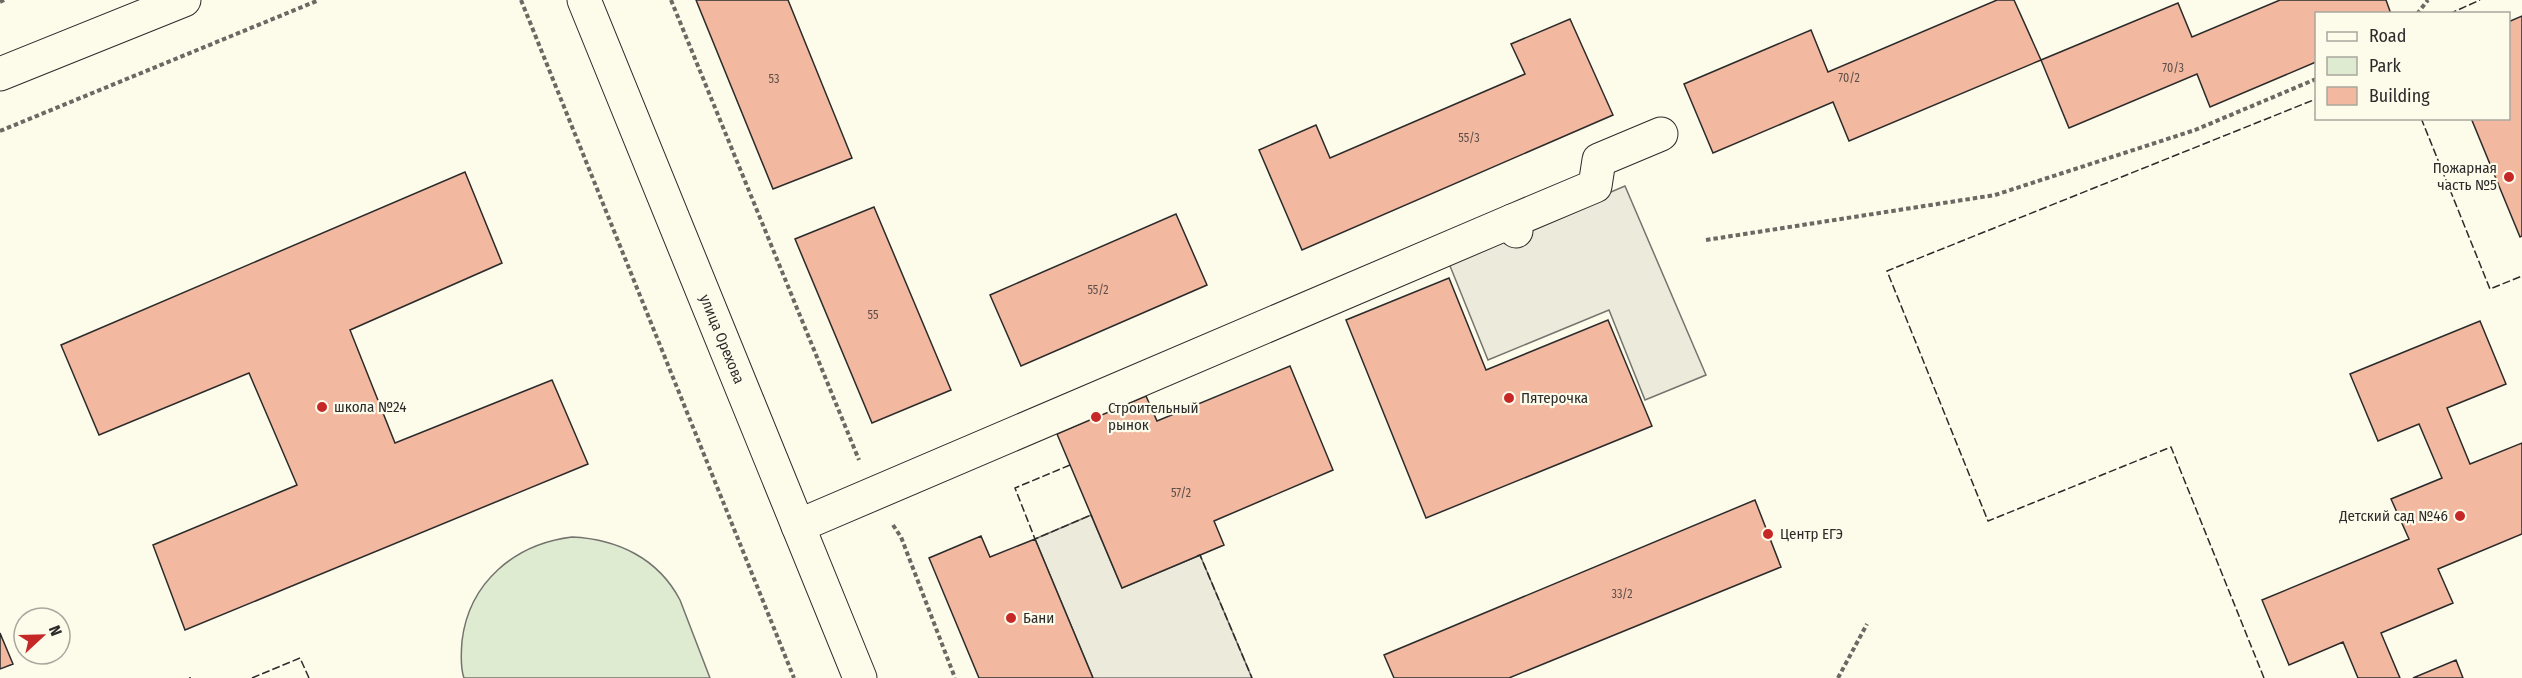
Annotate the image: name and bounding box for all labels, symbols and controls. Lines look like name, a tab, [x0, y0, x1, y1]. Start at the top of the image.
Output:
legend	[2315, 12, 2510, 120]
text: Road	[2369, 25, 2406, 47]
text: Park	[2369, 55, 2402, 77]
house number: 70/3	[2162, 61, 2184, 75]
house number: 70/2	[1838, 71, 1860, 85]
house number: 53	[769, 72, 779, 86]
text: Building	[2369, 85, 2430, 107]
house number: 55/3	[1458, 131, 1480, 145]
place label: Пожарная часть №5	[2433, 159, 2497, 194]
marker: Пожарная часть №5	[2502, 170, 2516, 184]
house number: 55/2	[1087, 283, 1109, 297]
street label: улица Орехова	[696, 292, 748, 386]
house number: 55	[868, 308, 879, 322]
place label: Пятерочка	[1521, 389, 1588, 407]
marker: Пятерочка	[1502, 391, 1516, 405]
place label: школа №24	[334, 398, 407, 416]
place label: Строительный рынок	[1108, 399, 1199, 434]
marker: школа №24	[315, 400, 329, 414]
marker: Строительный рынок	[1089, 410, 1103, 424]
house number: 57/2	[1171, 486, 1191, 500]
place label: Детский сад №46	[2338, 507, 2448, 525]
marker: Детский сад №46	[2453, 509, 2467, 523]
place label: Центр ЕГЭ	[1780, 525, 1843, 543]
marker: Центр ЕГЭ	[1761, 527, 1775, 541]
house number: 33/2	[1611, 587, 1633, 601]
north arrow	[12, 606, 72, 666]
place label: Бани	[1023, 609, 1054, 627]
marker: Бани	[1004, 611, 1018, 625]
text: N	[45, 623, 66, 639]

